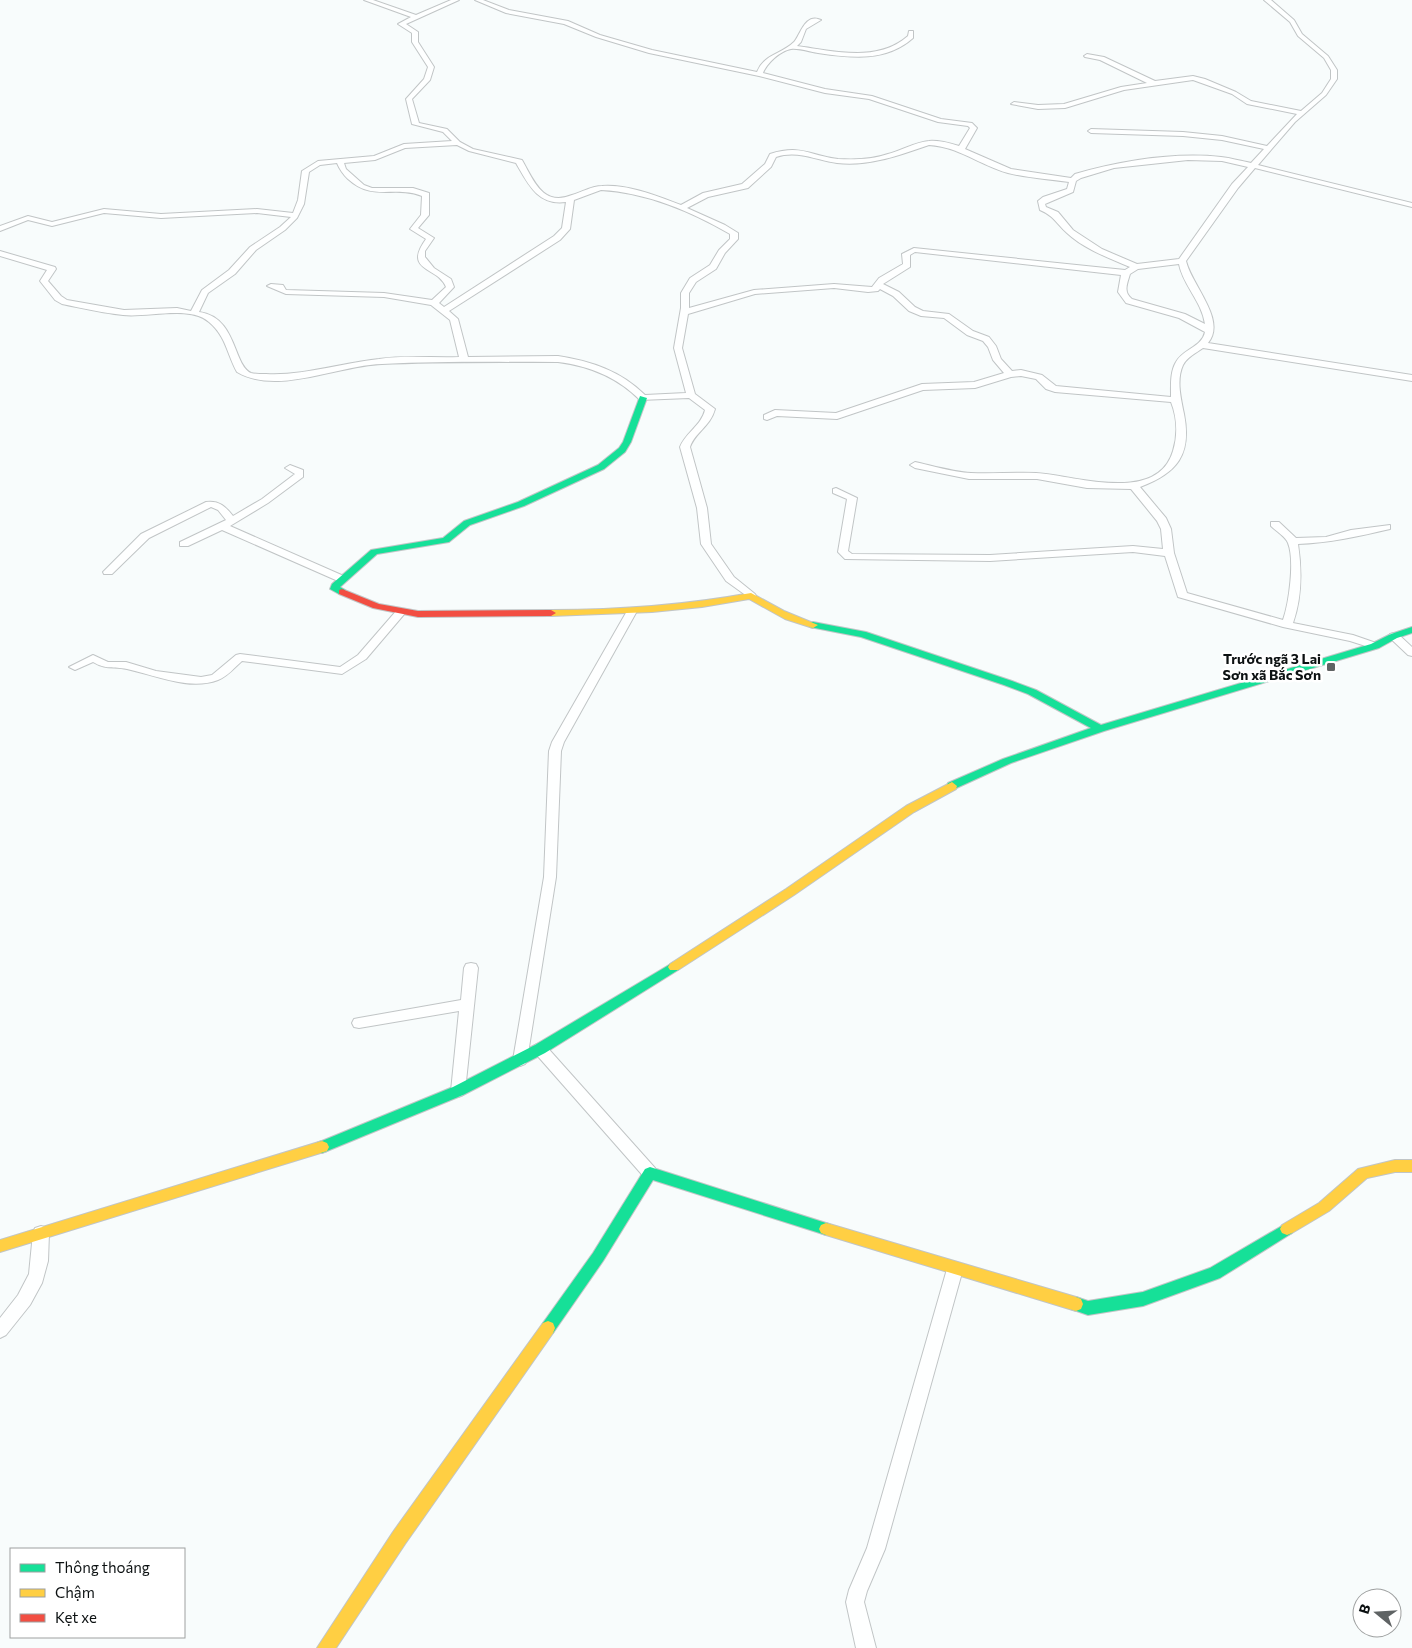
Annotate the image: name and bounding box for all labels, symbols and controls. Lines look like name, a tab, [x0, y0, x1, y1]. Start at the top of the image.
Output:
place label: Trước ngã 3 Lai Sơn xã Bắc Sơn	[1223, 650, 1321, 683]
marker: Trước ngã 3 Lai Sơn xã Bắc Sơn	[1325, 661, 1337, 673]
legend	[10, 1548, 185, 1638]
text: Thông thoáng	[55, 1558, 150, 1576]
text: Chậm	[55, 1583, 95, 1601]
north arrow	[1352, 1588, 1402, 1638]
text: B	[1355, 1602, 1374, 1616]
text: Kẹt xe	[55, 1608, 97, 1626]

